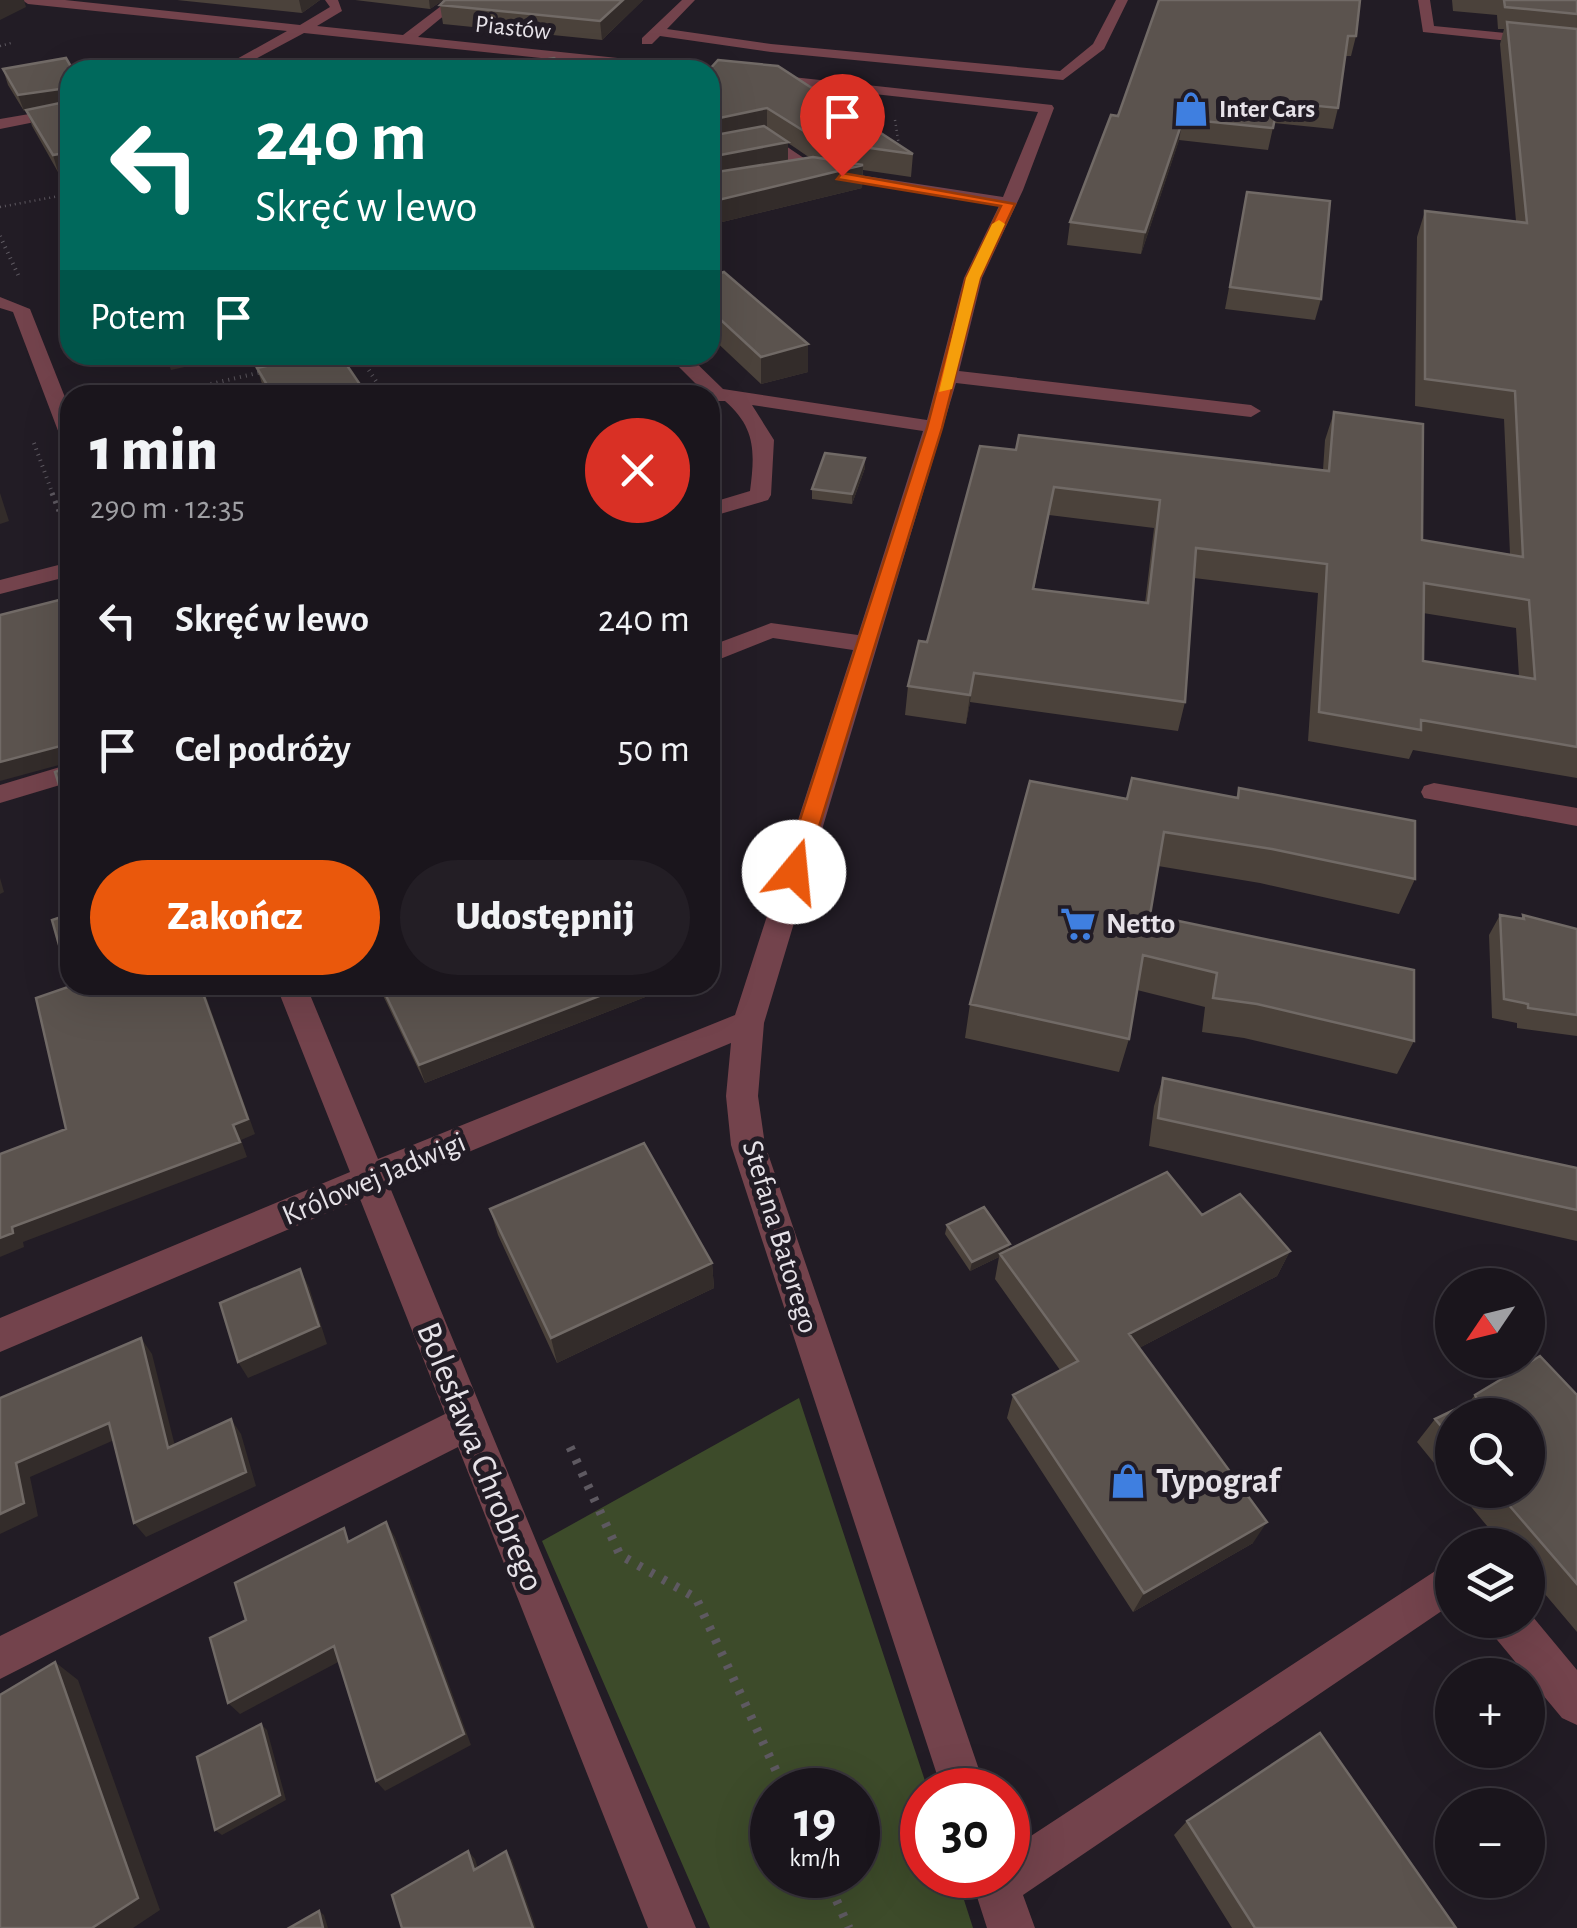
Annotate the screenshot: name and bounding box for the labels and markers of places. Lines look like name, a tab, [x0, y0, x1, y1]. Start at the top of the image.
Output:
pin	[800, 74, 885, 177]
shop icon: Inter Cars	[1172, 90, 1210, 128]
place label: Inter Cars	[1219, 97, 1315, 122]
supermarket icon: Netto	[1059, 905, 1097, 943]
place label: Netto	[1106, 909, 1175, 939]
shop icon: Typograf	[1109, 1462, 1147, 1500]
place label: Typograf	[1156, 1464, 1282, 1499]

